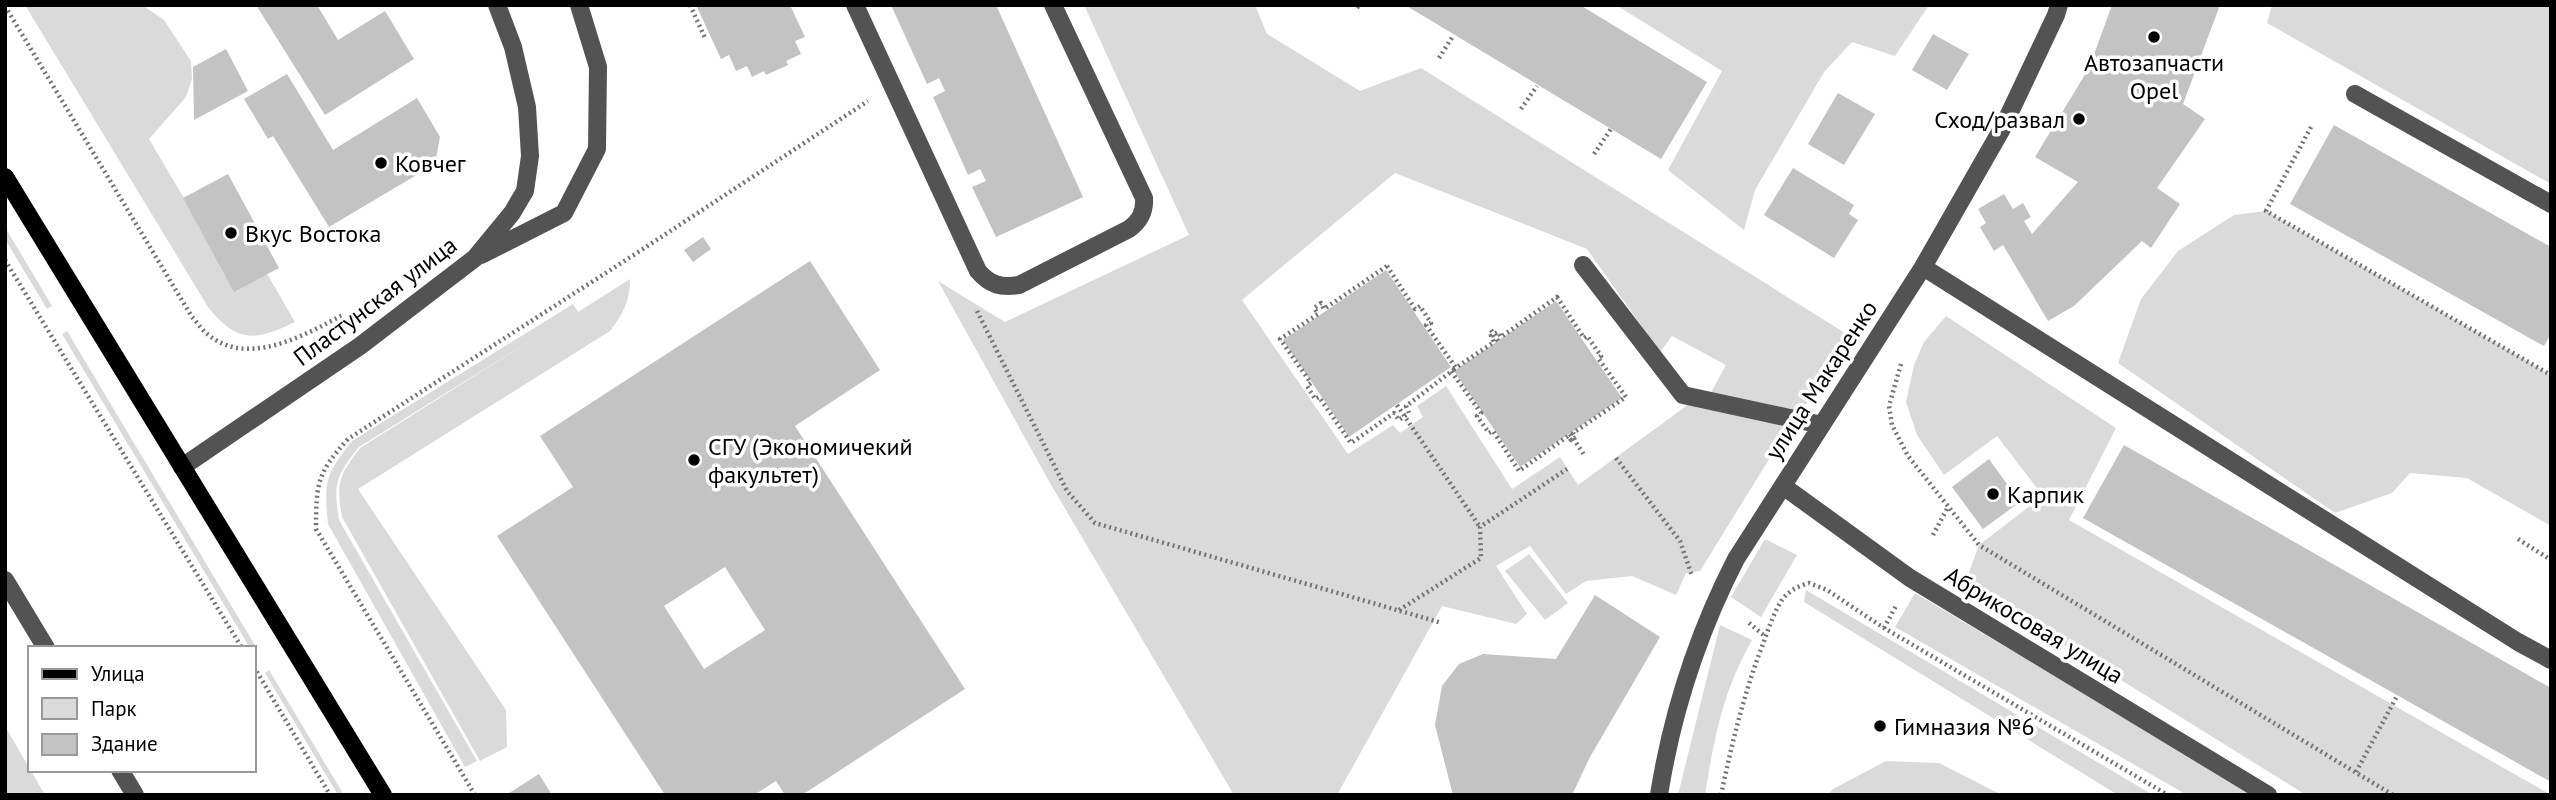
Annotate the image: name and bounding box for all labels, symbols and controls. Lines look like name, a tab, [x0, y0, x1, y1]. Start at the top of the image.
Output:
marker: Автозапчасти Opel	[2146, 29, 2162, 45]
place label: Автозапчасти Opel	[2084, 47, 2224, 106]
place label: Сход/развал	[1934, 104, 2065, 135]
marker: Сход/развал	[2071, 111, 2087, 127]
place label: Ковчег	[395, 148, 466, 179]
marker: Ковчег	[373, 155, 389, 171]
place label: Вкус Востока	[245, 218, 382, 249]
marker: Вкус Востока	[223, 225, 239, 241]
street label: Пластунская улица	[287, 229, 463, 373]
street label: улица Макаренко	[1758, 294, 1884, 466]
place label: СГУ (Экономичекий факультет)	[708, 431, 913, 490]
marker: СГУ (Экономичекий факультет)	[686, 452, 702, 468]
place label: Карпик	[2007, 479, 2084, 510]
marker: Карпик	[1985, 486, 2001, 502]
street label: Абрикосовая улица	[1939, 559, 2129, 691]
legend	[28, 646, 256, 772]
text: Улица	[91, 660, 145, 687]
text: Парк	[91, 695, 137, 722]
place label: Гимназия №6	[1894, 711, 2035, 742]
marker: Гимназия №6	[1872, 718, 1888, 734]
text: Здание	[91, 730, 158, 757]

